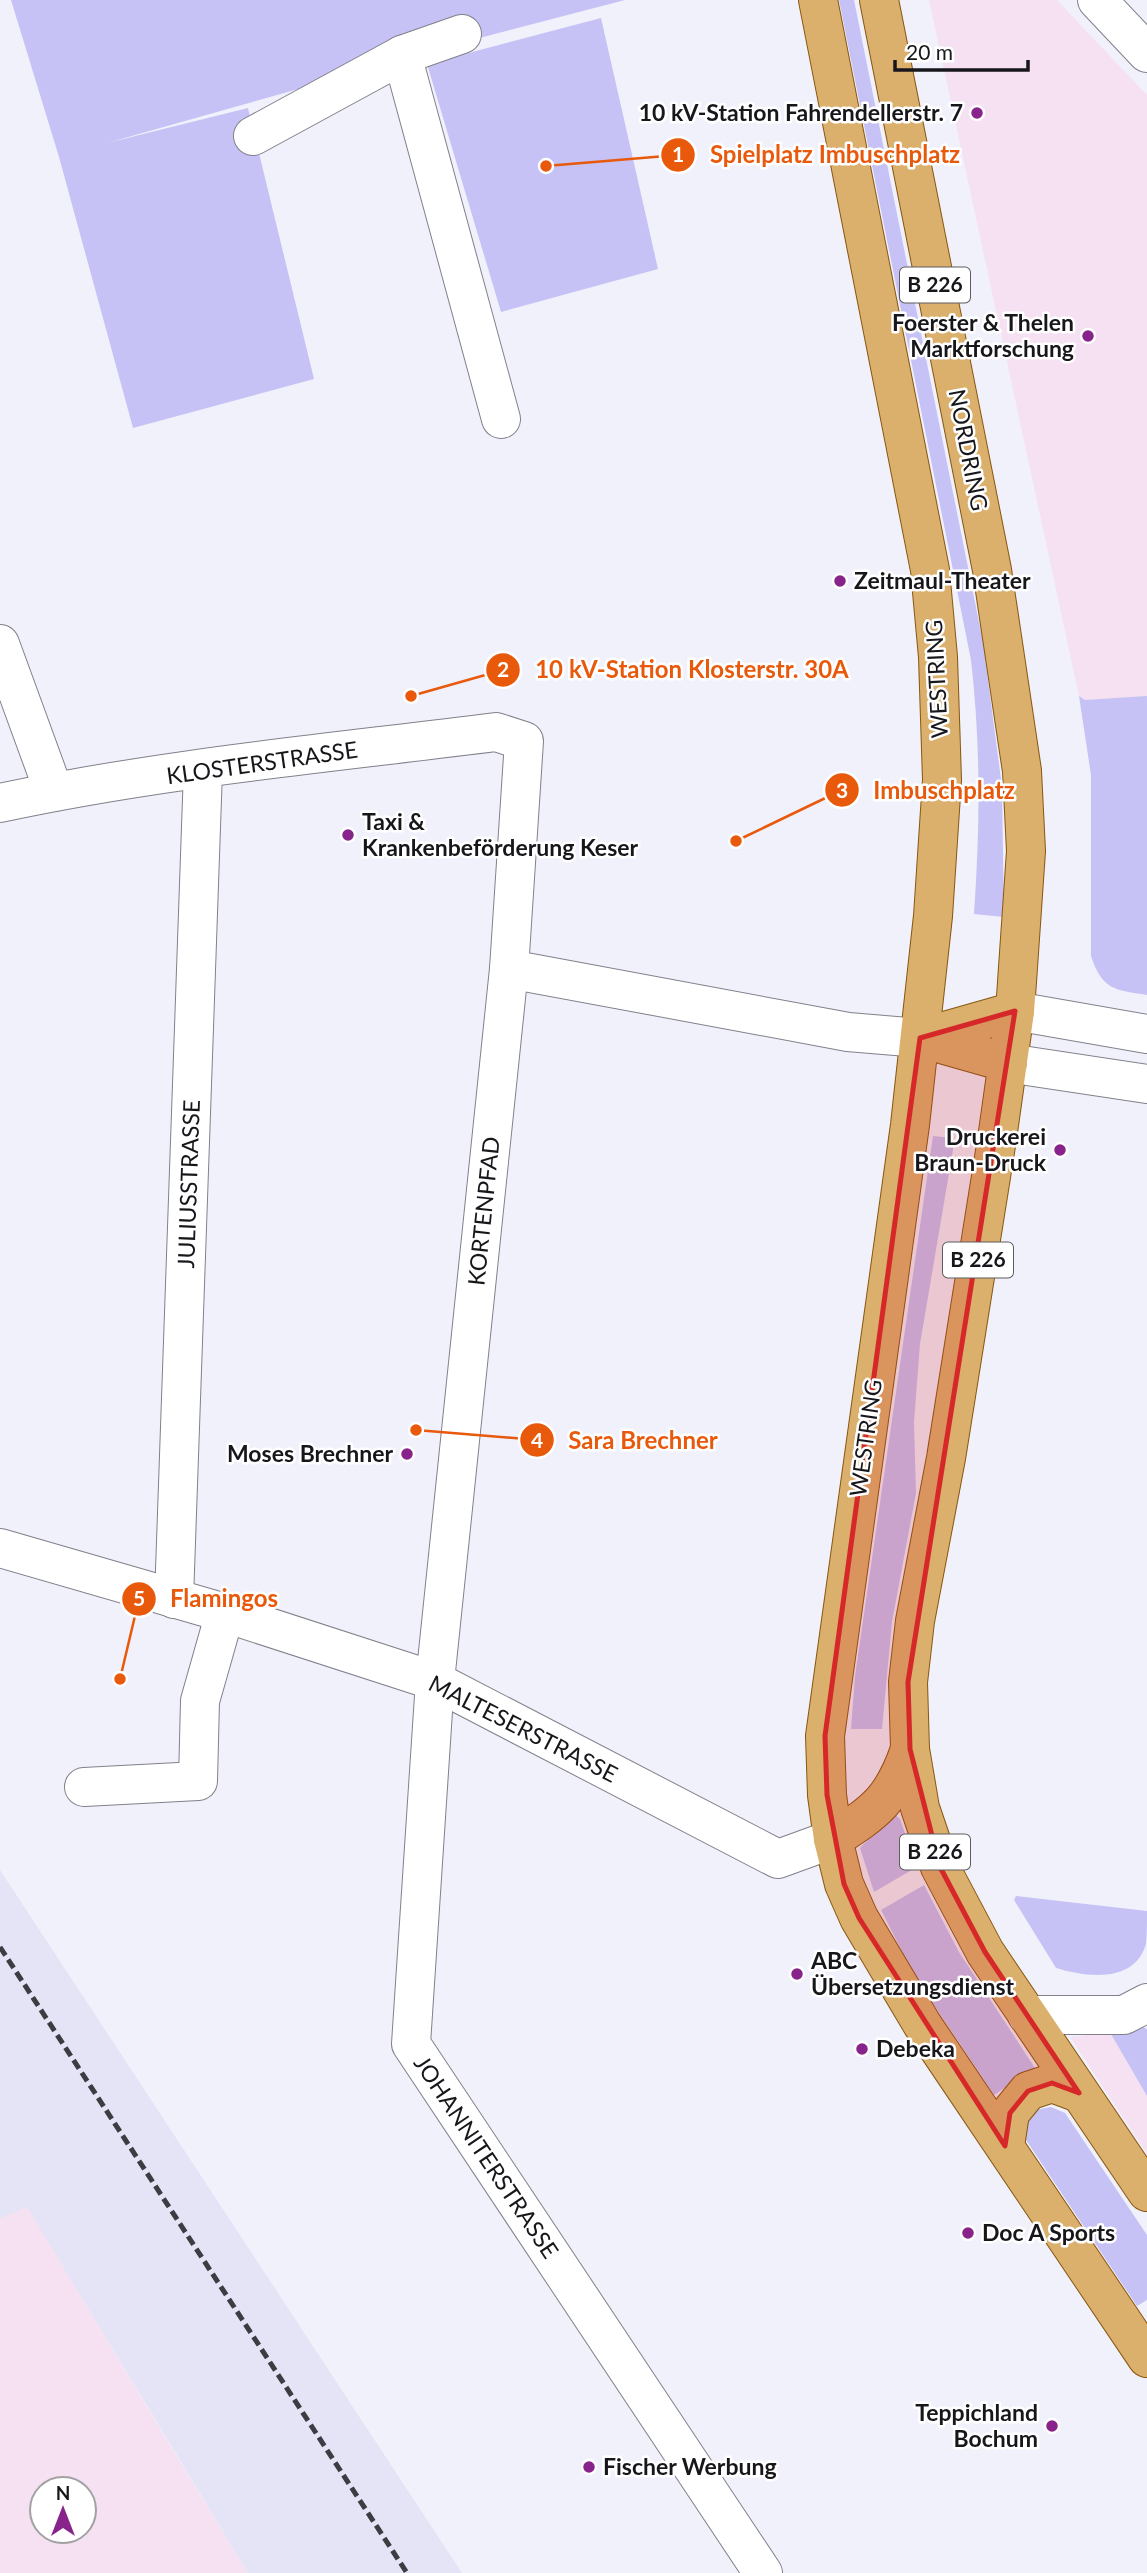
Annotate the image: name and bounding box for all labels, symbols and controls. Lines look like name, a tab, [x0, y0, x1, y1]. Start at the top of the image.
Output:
scale bar	[895, 28, 1028, 72]
text: 20 m	[906, 39, 953, 64]
place label: 10 kV-Station Fahrendellerstr. 7	[639, 98, 963, 126]
marker: 10 kV-Station Fahrendellerstr. 7	[969, 105, 985, 121]
callout: Spielplatz Imbuschplatz	[660, 133, 974, 178]
text: Spielplatz Imbuschplatz	[710, 139, 960, 168]
text: 1	[672, 141, 684, 166]
road number: B 226	[900, 268, 970, 302]
place label: Foerster & Thelen Marktforschung	[892, 308, 1074, 362]
marker: Foerster & Thelen Marktforschung	[1080, 328, 1096, 344]
street label: NORDRING	[943, 387, 994, 513]
place label: Zeitmaul-Theater	[854, 566, 1031, 594]
marker: Zeitmaul-Theater	[832, 573, 848, 589]
street label: WESTRING	[919, 619, 953, 739]
callout: 10 kV-Station Klosterstr. 30A	[486, 647, 862, 692]
text: 10 kV-Station Klosterstr. 30A	[535, 654, 849, 683]
text: 2	[497, 656, 509, 681]
street label: KLOSTERSTRASSE	[164, 735, 359, 789]
callout: Imbuschplatz	[824, 768, 1029, 813]
text: Imbuschplatz	[873, 775, 1015, 804]
text: 3	[836, 777, 848, 802]
place label: Taxi & Krankenbeförderung Keser	[362, 807, 639, 861]
marker: Taxi & Krankenbeförderung Keser	[340, 827, 356, 843]
street label: JULIUSSTRASSE	[171, 1099, 205, 1269]
place label: Druckerei Braun-Druck	[914, 1122, 1047, 1176]
street label: KORTENPFAD	[461, 1135, 505, 1287]
marker: Druckerei Braun-Druck	[1052, 1142, 1068, 1158]
road number: B 226	[943, 1242, 1013, 1278]
street label: WESTRING	[843, 1377, 887, 1498]
callout: Sara Brechner	[519, 1418, 731, 1463]
text: Sara Brechner	[568, 1425, 718, 1454]
text: 4	[531, 1427, 543, 1452]
place label: Moses Brechner	[227, 1439, 393, 1467]
marker: Moses Brechner	[399, 1446, 415, 1462]
callout: Flamingos	[121, 1577, 292, 1622]
text: Flamingos	[170, 1583, 278, 1612]
text: 5	[133, 1585, 145, 1610]
street label: MALTESERSTRASSE	[424, 1668, 622, 1788]
road number: B 226	[900, 1834, 970, 1870]
place label: ABC Übersetzungsdienst	[810, 1946, 1015, 2000]
marker: ABC Übersetzungsdienst	[789, 1966, 805, 1982]
place label: Debeka	[876, 2034, 955, 2062]
marker: Debeka	[854, 2041, 870, 2057]
street label: JOHANNITERSTRASSE	[409, 2050, 565, 2263]
place label: Doc A Sports	[982, 2218, 1115, 2246]
marker: Doc A Sports	[960, 2225, 976, 2241]
place label: Teppichland Bochum	[915, 2398, 1038, 2452]
marker: Teppichland Bochum	[1044, 2418, 1060, 2434]
place label: Fischer Werbung	[603, 2452, 777, 2480]
marker: Fischer Werbung	[581, 2459, 597, 2475]
north arrow	[28, 2475, 98, 2545]
text: N	[56, 2481, 70, 2504]

